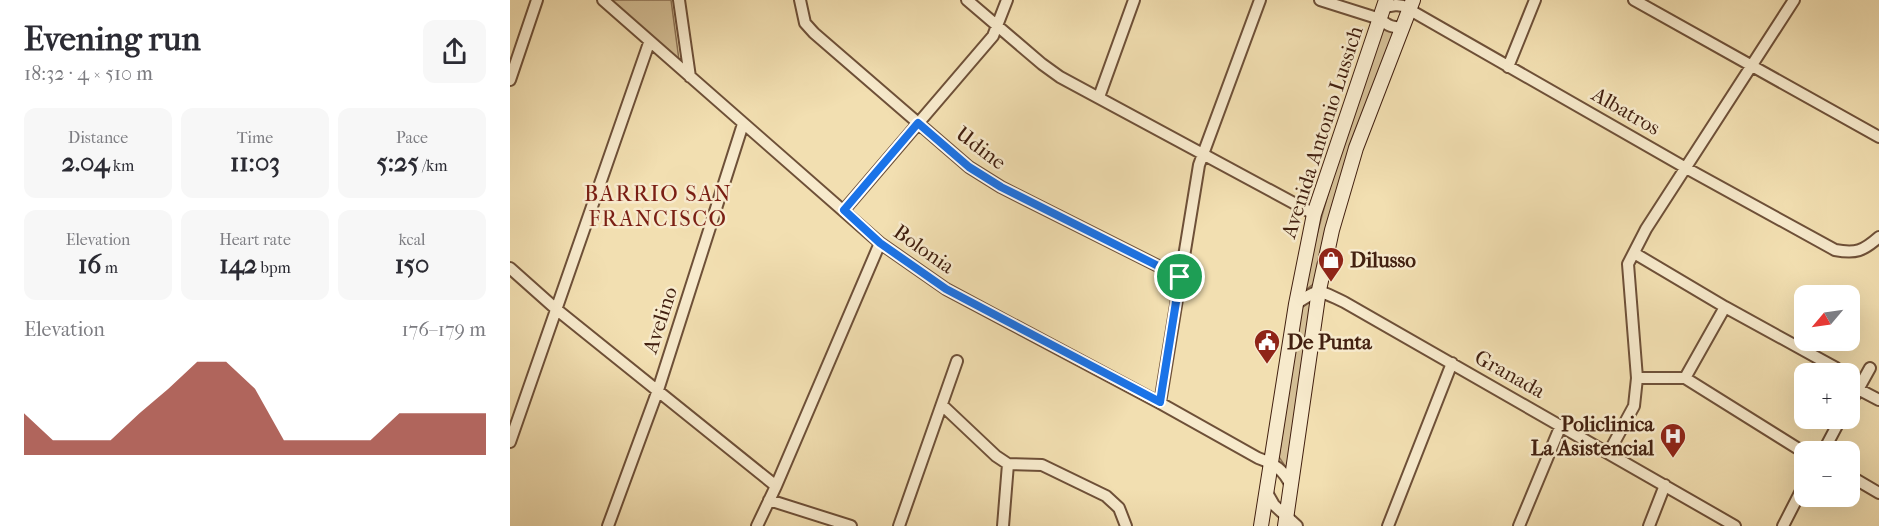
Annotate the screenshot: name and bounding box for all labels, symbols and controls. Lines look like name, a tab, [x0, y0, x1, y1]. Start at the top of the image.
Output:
text: Evening run	[24, 20, 201, 59]
button: share	[423, 20, 486, 83]
street label: Avenida Antonio Lussich	[1276, 23, 1368, 242]
text: 18:32 · 4 × 510 m	[24, 62, 153, 85]
street label: Albatros	[1587, 81, 1665, 140]
street label: Udine	[951, 121, 1011, 175]
text: Distance	[68, 128, 128, 147]
text: Time	[237, 128, 273, 147]
text: Pace	[396, 128, 428, 147]
text: 2.04	[62, 147, 109, 178]
text: 11:03	[230, 147, 280, 178]
text: 5:25	[376, 147, 419, 178]
text: km	[109, 156, 134, 175]
text: /km	[419, 156, 448, 175]
district label: BARRIO SAN FRANCISCO	[584, 181, 732, 232]
street label: Bolonia	[889, 220, 959, 279]
text: Elevation	[66, 230, 130, 249]
text: Heart rate	[219, 230, 291, 249]
text: kcal	[399, 230, 425, 249]
shop icon: Dilusso	[1316, 245, 1346, 283]
place label: Dilusso	[1350, 248, 1416, 272]
text: 16	[78, 249, 101, 280]
text: 142	[219, 249, 257, 280]
text: 150	[395, 249, 429, 280]
pin	[1154, 251, 1205, 302]
text: m	[101, 258, 118, 277]
text: bpm	[257, 258, 291, 277]
icon: arrive	[1163, 260, 1196, 293]
street label: Avelino	[638, 284, 682, 357]
north arrow	[1794, 285, 1860, 351]
map controls	[1794, 285, 1860, 507]
text: Elevation	[24, 318, 105, 341]
text: 176–179 m	[401, 318, 486, 341]
public building icon: De Punta	[1252, 327, 1282, 365]
place label: De Punta	[1287, 330, 1373, 354]
street label: Granada	[1471, 345, 1550, 403]
button: +	[1794, 363, 1860, 429]
place label: Policlinica La Asistencial	[1531, 412, 1655, 460]
hospital icon: Policlinica La Asistencial	[1658, 421, 1688, 459]
button: −	[1794, 441, 1860, 507]

